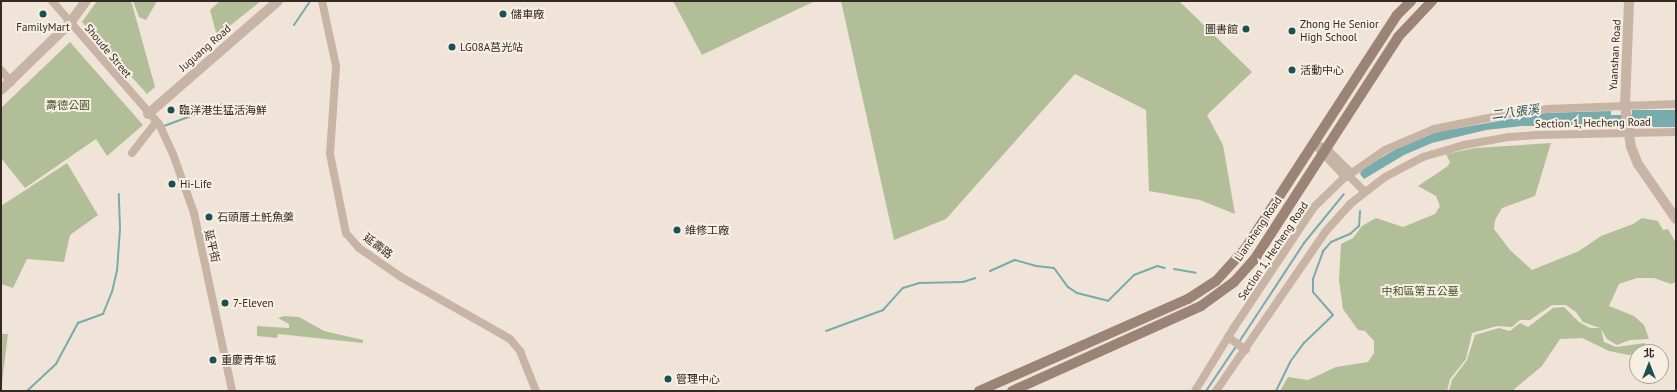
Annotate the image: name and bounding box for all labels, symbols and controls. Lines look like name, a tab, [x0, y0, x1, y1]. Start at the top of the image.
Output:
place label: 儲車廠	[511, 7, 544, 21]
marker: FamilyMart	[38, 9, 48, 19]
marker: 儲車廠	[498, 9, 508, 19]
place label: Zhong He Senior High School	[1300, 18, 1379, 44]
street label: Yuanshan Road	[1607, 19, 1623, 91]
place label: FamilyMart	[16, 20, 70, 34]
street label: Shoude Street	[82, 21, 134, 81]
street label: Juguang Road	[176, 22, 234, 74]
place label: 圖書館	[1205, 22, 1238, 36]
marker: 圖書館	[1241, 24, 1251, 34]
marker: Zhong He Senior High School	[1287, 26, 1297, 36]
place label: LG08A莒光站	[460, 40, 523, 54]
marker: LG08A莒光站	[447, 42, 457, 52]
place label: 活動中心	[1300, 63, 1344, 77]
marker: 活動中心	[1287, 65, 1297, 75]
park label: 壽德公園	[46, 98, 90, 112]
water label: 二八張溪	[1490, 102, 1540, 122]
place label: 臨洋港生猛活海鮮	[179, 103, 267, 117]
marker: 臨洋港生猛活海鮮	[166, 105, 176, 115]
street label: Section 1, Hecheng Road	[1535, 115, 1651, 131]
place label: Hi-Life	[180, 177, 212, 191]
marker: Hi-Life	[167, 179, 177, 189]
street label: Liancheng Road	[1232, 194, 1284, 264]
street label: Section 1, Hecheng Road	[1235, 199, 1311, 303]
place label: 石頭厝土魠魚羹	[217, 210, 294, 224]
marker: 石頭厝土魠魚羹	[204, 212, 214, 222]
place label: 維修工廠	[685, 223, 729, 237]
marker: 維修工廠	[672, 225, 682, 235]
street label: 延平街	[202, 228, 222, 264]
street label: 延壽路	[361, 231, 395, 261]
park label: 中和區第五公墓	[1382, 284, 1458, 298]
place label: 7-Eleven	[233, 296, 273, 310]
marker: 7-Eleven	[220, 298, 230, 308]
north arrow	[1629, 344, 1669, 384]
text: 北	[1644, 346, 1655, 360]
place label: 重慶青年城	[221, 353, 276, 367]
marker: 重慶青年城	[208, 355, 218, 365]
place label: 管理中心	[676, 372, 720, 386]
marker: 管理中心	[663, 374, 673, 384]

